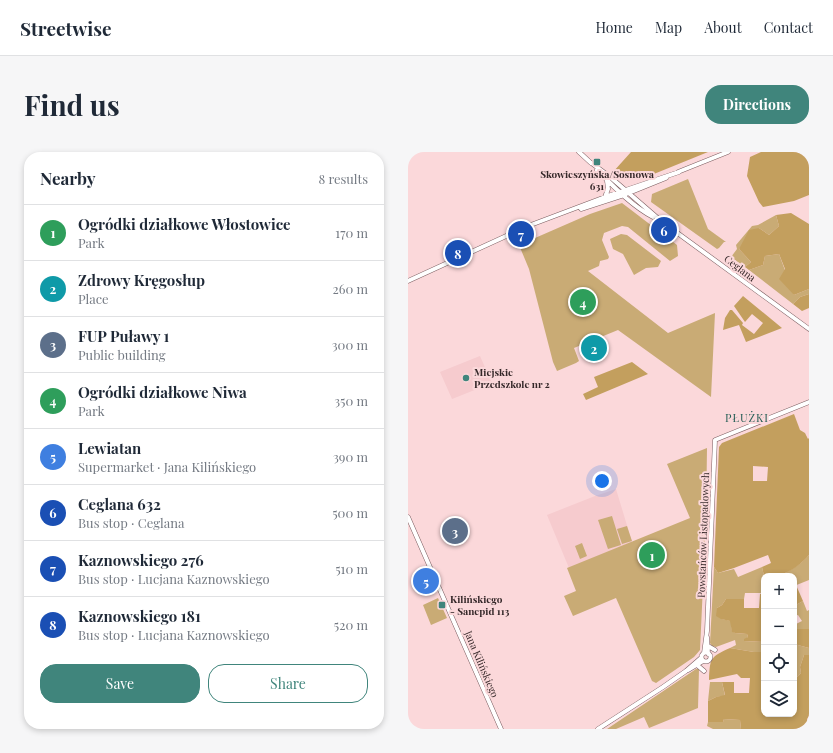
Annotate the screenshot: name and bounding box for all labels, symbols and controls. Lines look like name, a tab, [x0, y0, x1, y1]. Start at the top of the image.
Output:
text: Streetwise	[20, 15, 112, 41]
text: Home	[595, 18, 633, 37]
text: Map	[655, 18, 682, 37]
text: About	[704, 18, 742, 37]
text: Contact	[764, 18, 813, 37]
button: Directions	[705, 85, 809, 124]
text: Find us	[24, 86, 120, 123]
marker: Skowieszyńska/Sosnowa 631	[592, 157, 602, 167]
text: Nearby	[40, 167, 95, 189]
place label: Skowieszyńska/Sosnowa 631	[540, 167, 655, 193]
text: 8 results	[318, 170, 368, 187]
text: Ogródki działkowe Włostowice	[78, 214, 291, 234]
pin: 6	[651, 215, 677, 245]
pin: 7	[508, 219, 534, 249]
text: 1	[51, 224, 55, 241]
text: 170 m	[335, 224, 368, 241]
text: Park	[78, 234, 105, 251]
pin: 8	[445, 238, 471, 268]
street label: Ceglana	[721, 252, 759, 284]
text: Zdrowy Kręgosłup	[78, 270, 205, 290]
text: 2	[50, 280, 56, 297]
text: 260 m	[332, 280, 368, 297]
pin: 4	[570, 287, 596, 317]
text: Place	[78, 290, 109, 307]
text: FUP Puławy 1	[78, 326, 169, 346]
pin: 2	[581, 333, 607, 363]
text: 3	[50, 336, 56, 353]
text: 300 m	[332, 336, 368, 353]
text: Public building	[78, 346, 166, 363]
place label: Miejskie Przedszkole nr 2	[474, 365, 550, 391]
marker: Miejskie Przedszkole nr 2	[461, 373, 471, 383]
text: Ogródki działkowe Niwa	[78, 382, 247, 402]
text: 4	[50, 392, 56, 409]
text: 350 m	[334, 392, 368, 409]
text: Park	[78, 402, 105, 419]
district label: PŁUŻKI	[725, 410, 769, 425]
text: Lewiatan	[78, 438, 141, 458]
text: 5	[50, 448, 56, 465]
text: 390 m	[333, 448, 368, 465]
text: Supermarket · Jana Kilińskiego	[78, 458, 256, 475]
your location	[592, 471, 612, 491]
street label: Powstańców Listopadowych	[694, 472, 712, 598]
text: Ceglana 632	[78, 494, 161, 514]
text: 6	[49, 504, 57, 521]
text: 500 m	[332, 504, 368, 521]
text: Bus stop · Ceglana	[78, 514, 185, 531]
pin: 3	[442, 516, 468, 546]
pin: 1	[639, 540, 665, 570]
text: Kaznowskiego 276	[78, 550, 204, 570]
text: 7	[50, 560, 56, 577]
text: 510 m	[335, 560, 368, 577]
pin: 5	[413, 566, 439, 596]
text: Bus stop · Lucjana Kaznowskiego	[78, 570, 270, 587]
map controls	[761, 573, 797, 717]
button: +	[761, 573, 797, 609]
place label: Kilińskiego - Sanepid 113	[450, 592, 509, 618]
marker: Kilińskiego - Sanepid 113	[437, 600, 447, 610]
text: Kaznowskiego 181	[78, 606, 201, 626]
button: −	[761, 609, 797, 645]
text: 8	[49, 616, 57, 633]
text: 520 m	[334, 616, 368, 633]
text: Bus stop · Lucjana Kaznowskiego	[78, 626, 270, 643]
street label: Jana Kilińskiego	[461, 628, 503, 700]
button: locate	[761, 645, 797, 681]
button: Save	[40, 664, 200, 703]
button: Share	[208, 664, 368, 703]
button: layers	[761, 681, 797, 717]

